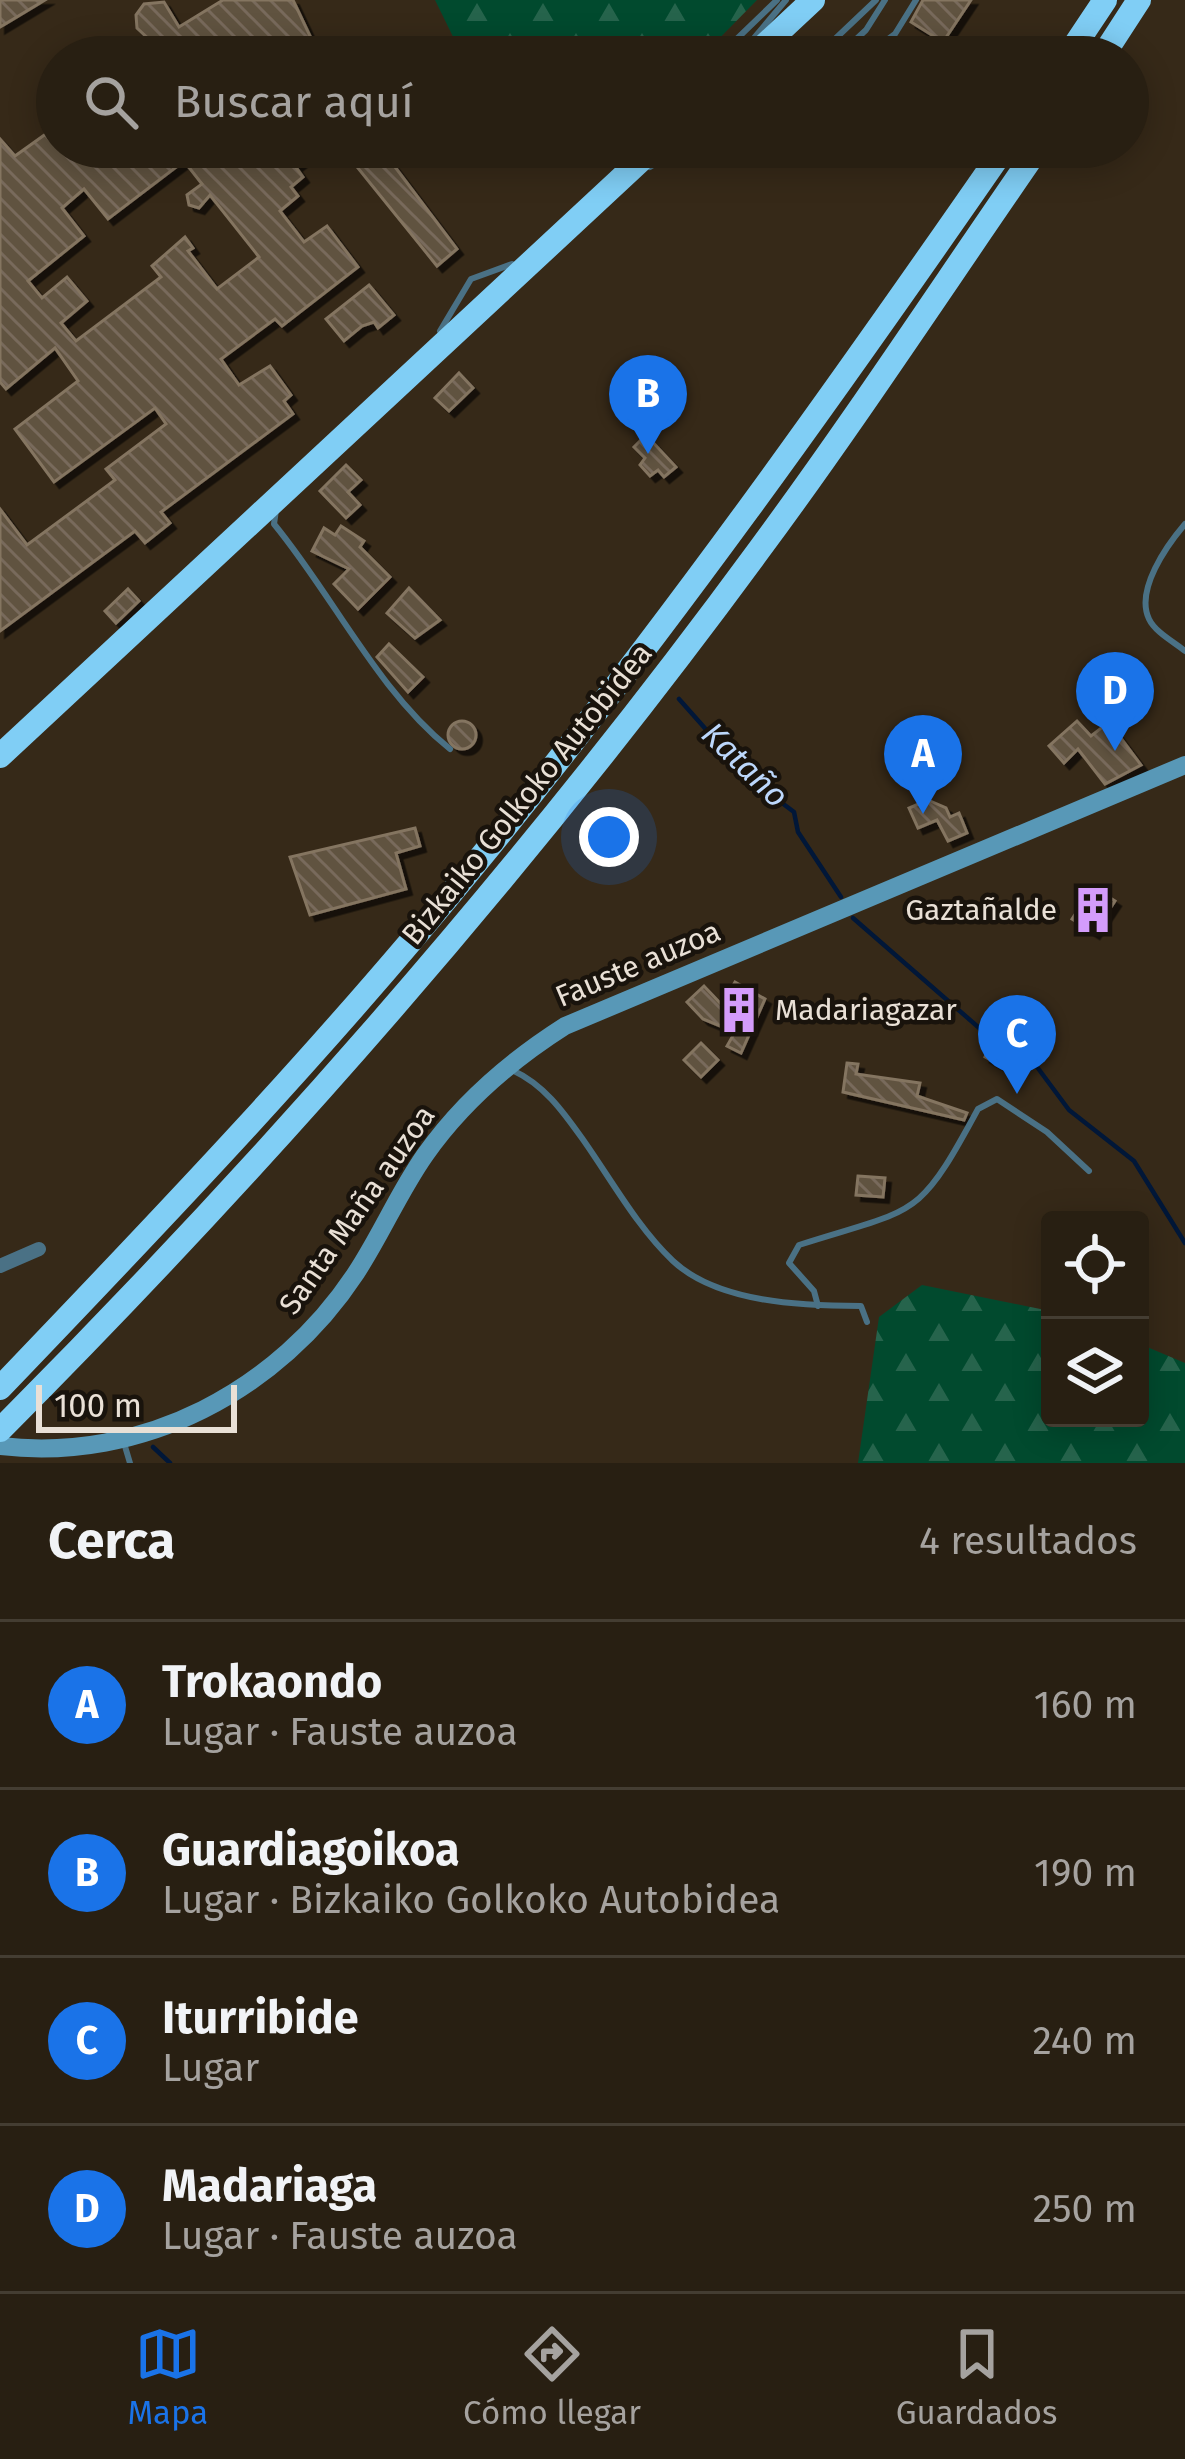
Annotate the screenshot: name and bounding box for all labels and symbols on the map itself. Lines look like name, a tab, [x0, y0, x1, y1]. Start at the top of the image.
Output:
pin: B	[609, 355, 687, 454]
street label: Bizkaiko Golkoko Autobidea	[394, 636, 660, 952]
pin: D	[1076, 652, 1154, 751]
water label: Kataño	[693, 714, 797, 816]
pin: A	[884, 715, 962, 814]
your location	[579, 807, 639, 867]
building icon: Gaztañalde	[1068, 885, 1118, 935]
place label: Gaztañalde	[905, 892, 1057, 928]
street label: Fauste auzoa	[550, 913, 726, 1015]
building icon: Madariagazar	[714, 985, 764, 1035]
place label: Madariagazar	[775, 992, 957, 1028]
pin: C	[978, 995, 1056, 1094]
street label: Santa Maña auzoa	[271, 1099, 443, 1321]
scale bar	[36, 1379, 237, 1432]

